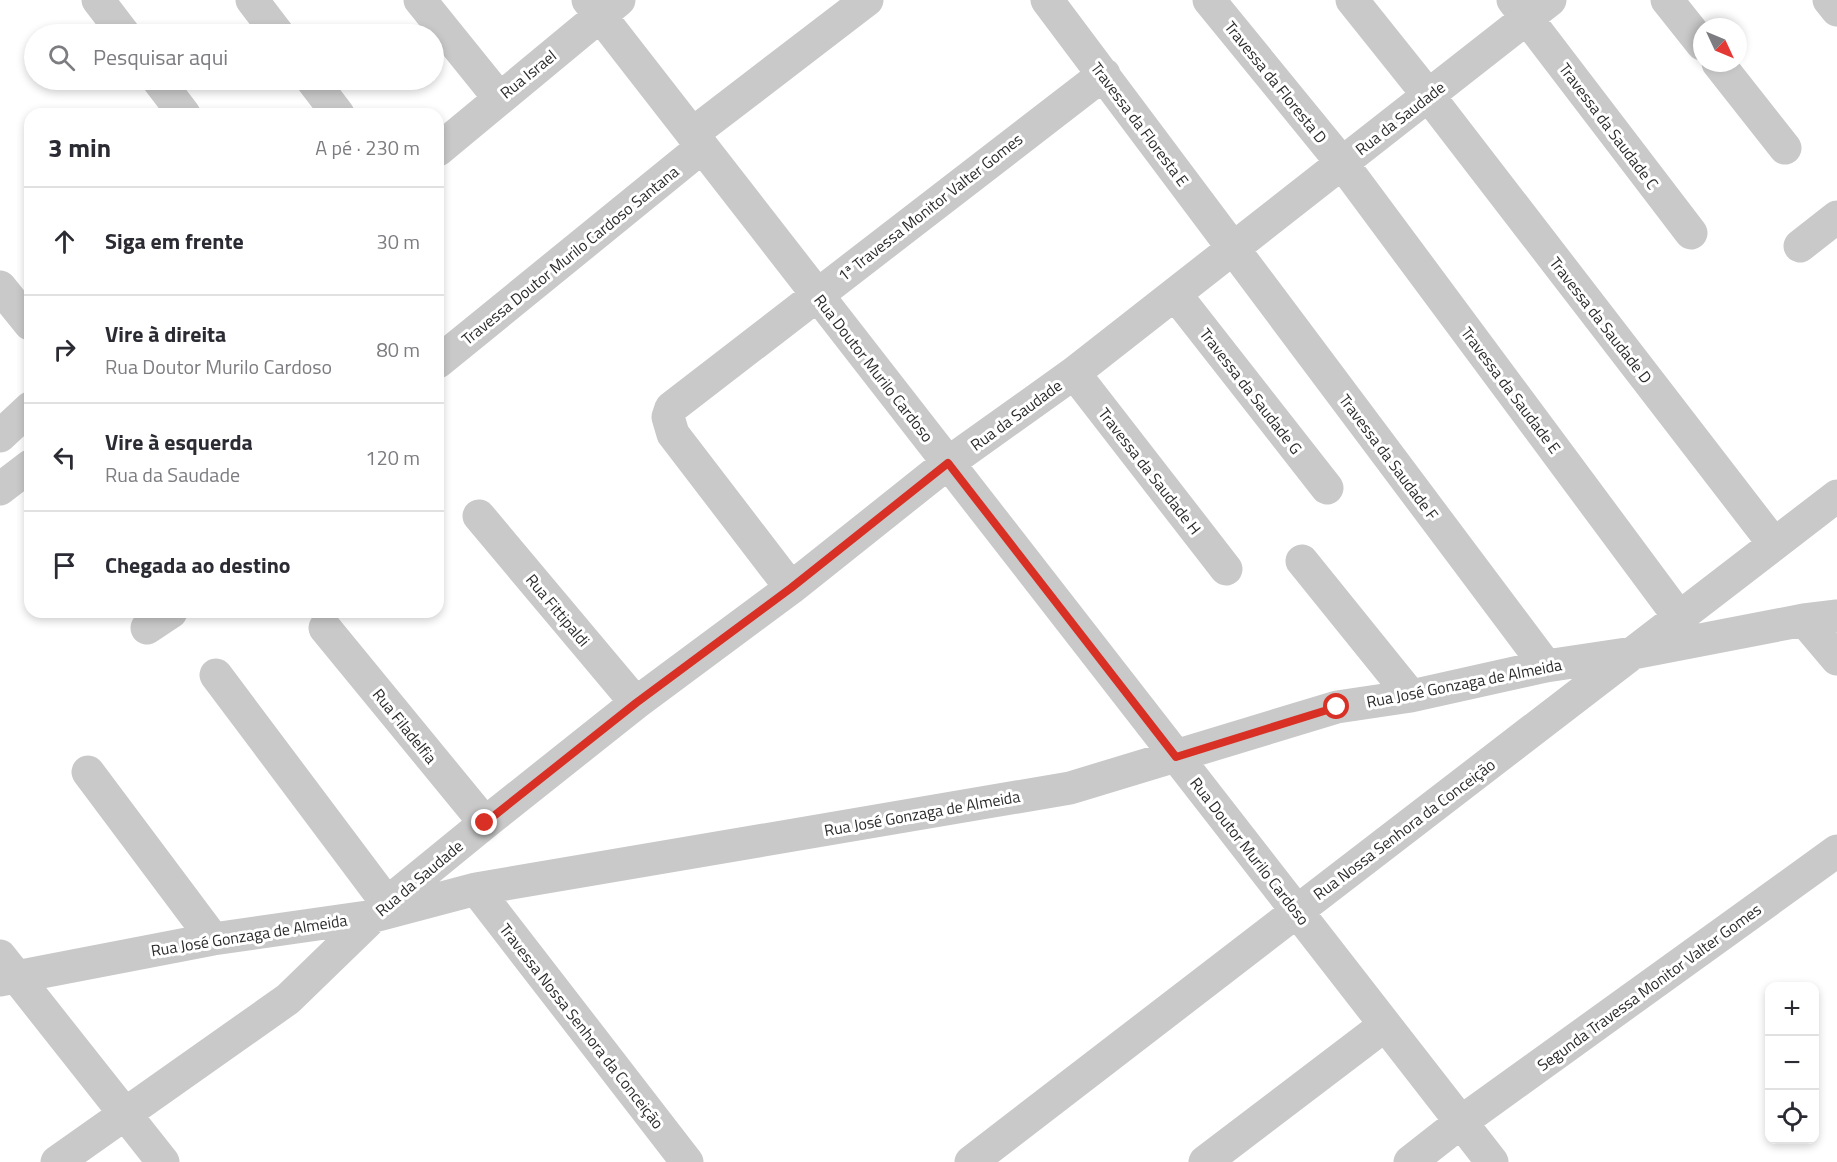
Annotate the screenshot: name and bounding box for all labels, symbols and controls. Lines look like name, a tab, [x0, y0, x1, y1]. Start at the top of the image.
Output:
street label: Travessa da Floresta D	[1219, 16, 1333, 148]
north arrow	[1693, 18, 1747, 72]
search box	[24, 24, 444, 90]
text: Pesquisar aqui	[93, 40, 228, 74]
icon: search	[45, 41, 78, 74]
street label: Rua Israel	[495, 44, 561, 104]
street label: Travessa da Floresta E	[1085, 57, 1195, 191]
street label: Travessa da Saudade C	[1553, 58, 1665, 195]
street label: Rua da Saudade	[1350, 75, 1450, 161]
street label: 1ª Travessa Monitor Valter Gomes	[832, 127, 1028, 287]
text: 3 min	[48, 128, 111, 167]
text: A pé · 230 m	[315, 132, 420, 163]
street label: Travessa Doutor Murilo Cardoso Santana	[456, 160, 684, 350]
text: Siga em frente	[105, 224, 244, 258]
icon: ahead	[48, 225, 81, 258]
text: 30 m	[376, 226, 420, 257]
street label: Travessa da Saudade D	[1544, 252, 1658, 388]
street label: Rua Doutor Murilo Cardoso	[809, 289, 939, 447]
text: Vire à direita	[105, 317, 226, 351]
street label: Travessa da Saudade E	[1455, 322, 1567, 458]
street label: Travessa da Saudade G	[1194, 323, 1308, 459]
icon: right	[48, 333, 81, 366]
text: 80 m	[376, 334, 420, 365]
text: Rua Doutor Murilo Cardoso	[105, 351, 332, 382]
street label: Rua da Saudade	[965, 374, 1067, 456]
street label: Travessa da Saudade F	[1333, 389, 1445, 525]
street label: Travessa da Saudade H	[1093, 403, 1207, 539]
text: Vire à esquerda	[105, 425, 253, 459]
icon: left	[48, 441, 81, 474]
text: 120 m	[365, 442, 420, 473]
text: Rua da Saudade	[105, 459, 240, 490]
text: Chegada ao destino	[105, 548, 291, 582]
icon: arrive	[48, 549, 81, 582]
street label: Rua Fittipaldi	[520, 568, 596, 652]
street label: Rua José Gonzaga de Almeida	[1364, 652, 1564, 714]
street label: Rua Filadelfia	[367, 683, 443, 769]
route start	[1323, 693, 1349, 719]
street label: Rua Nossa Senhora da Conceição	[1308, 752, 1500, 906]
street label: Rua Doutor Murilo Cardoso	[1185, 772, 1315, 930]
street label: Rua José Gonzaga de Almeida	[822, 784, 1022, 842]
route end	[471, 809, 497, 835]
street label: Rua da Saudade	[370, 834, 468, 922]
street label: Segunda Travessa Monitor Valter Gomes	[1532, 897, 1766, 1077]
street label: Rua José Gonzaga de Almeida	[149, 908, 349, 962]
street label: Travessa Nossa Senhora da Conceição	[494, 918, 670, 1134]
map controls	[1765, 982, 1819, 1144]
button: +	[1765, 982, 1819, 1036]
button: −	[1765, 1036, 1819, 1090]
button: locate	[1765, 1090, 1819, 1144]

